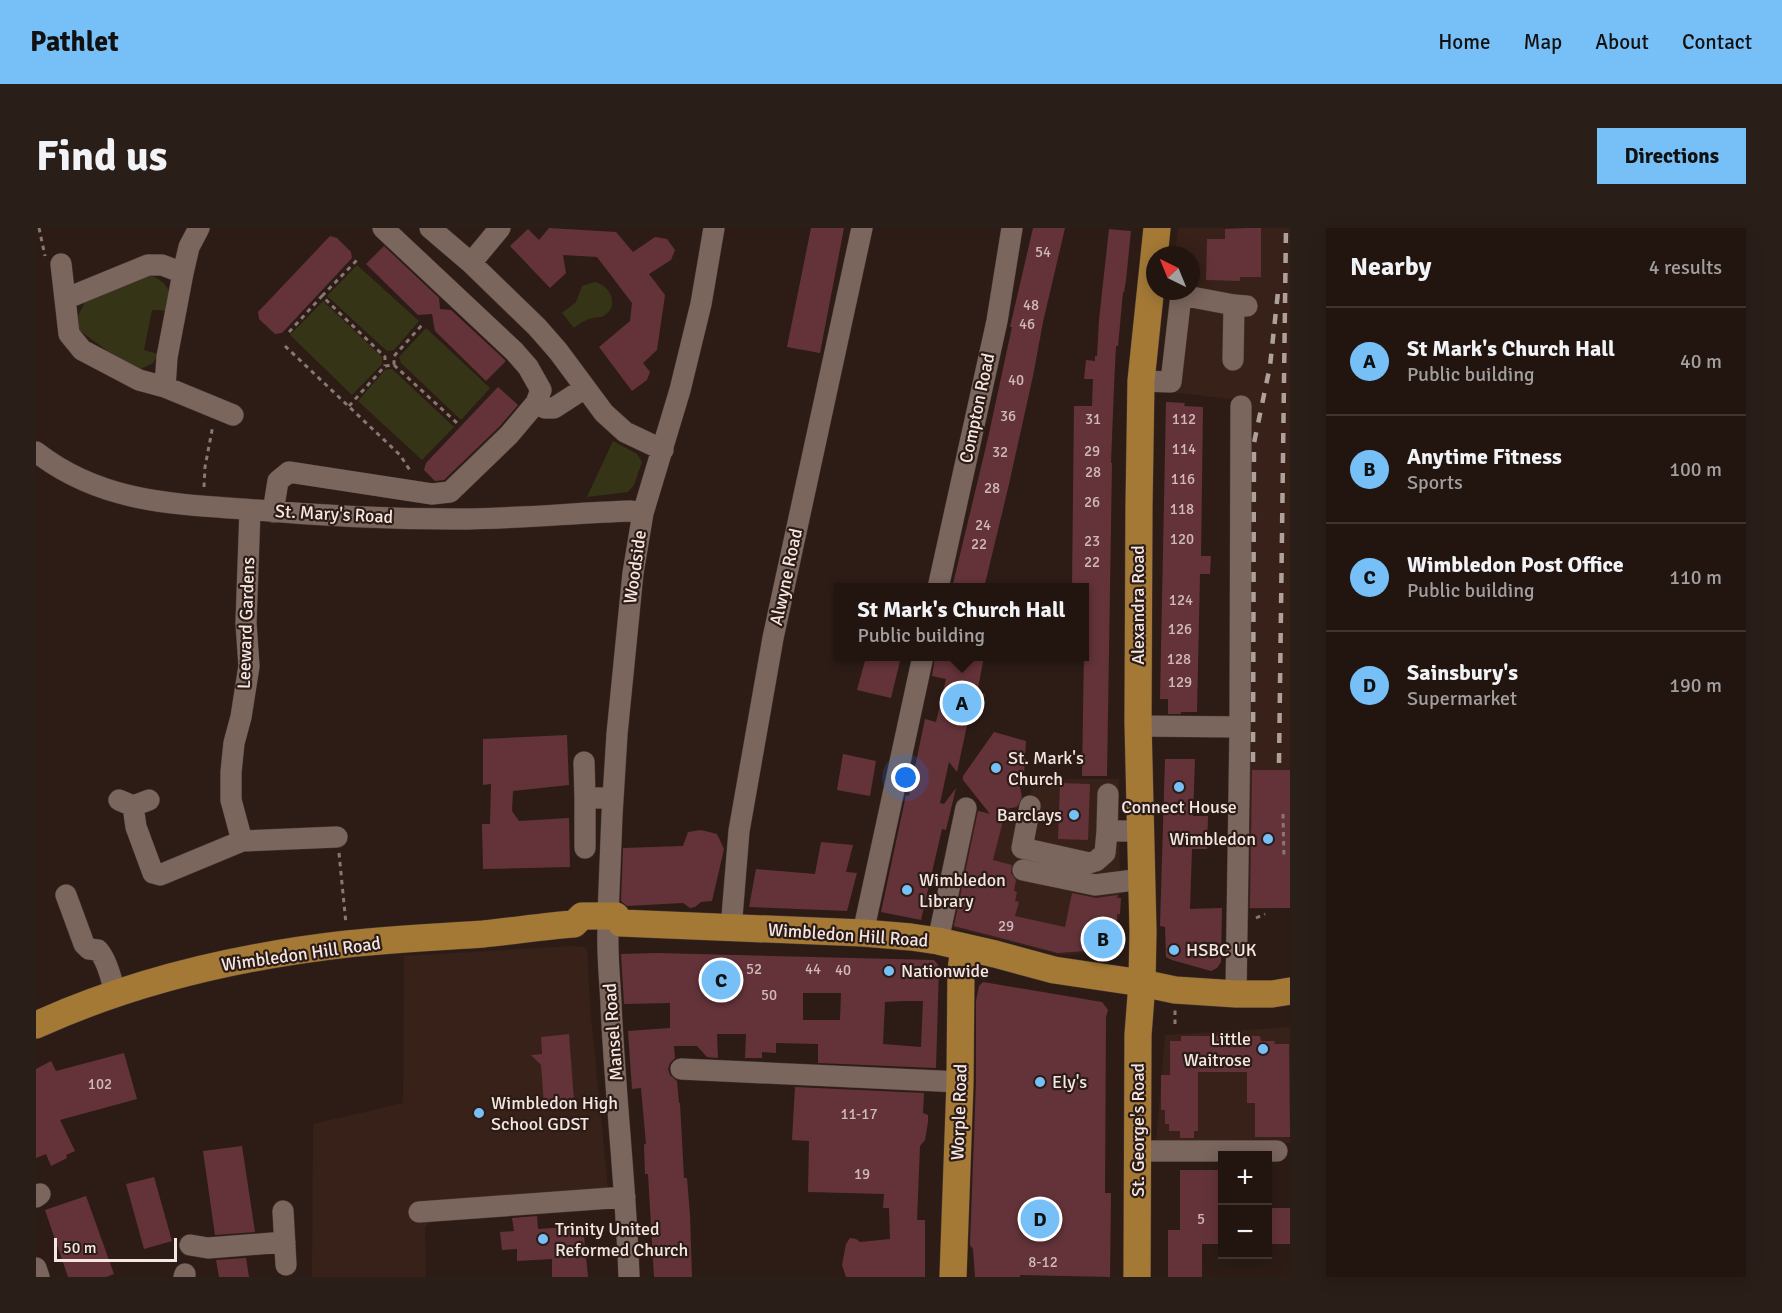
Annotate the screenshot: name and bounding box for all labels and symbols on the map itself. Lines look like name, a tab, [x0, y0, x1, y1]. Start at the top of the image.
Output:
house number: 54	[1035, 243, 1051, 261]
north arrow	[1146, 246, 1200, 300]
house number: 48	[1023, 296, 1039, 314]
house number: 46	[1019, 315, 1035, 333]
street label: Compton Road	[955, 351, 999, 465]
house number: 40	[1008, 371, 1024, 389]
house number: 36	[1000, 407, 1016, 425]
house number: 31	[1085, 410, 1101, 428]
house number: 112	[1172, 410, 1196, 428]
house number: 114	[1172, 440, 1196, 458]
house number: 29	[1084, 442, 1100, 460]
house number: 32	[992, 443, 1008, 461]
house number: 28	[1085, 463, 1101, 481]
house number: 116	[1171, 470, 1195, 488]
house number: 28	[984, 479, 1000, 497]
house number: 26	[1084, 493, 1100, 511]
street label: St. Mary's Road	[274, 500, 394, 528]
house number: 118	[1170, 500, 1194, 518]
house number: 24	[975, 516, 991, 534]
street label: Alwyne Road	[765, 526, 807, 628]
street label: Woodside	[619, 529, 651, 605]
house number: 120	[1170, 530, 1194, 548]
house number: 23	[1084, 532, 1100, 550]
house number: 22	[971, 535, 987, 553]
street label: Alexandra Road	[1127, 545, 1149, 665]
house number: 22	[1084, 553, 1100, 571]
street label: Leeward Gardens	[233, 557, 259, 689]
house number: 124	[1169, 591, 1193, 609]
house number: 126	[1168, 620, 1192, 638]
house number: 128	[1167, 650, 1191, 668]
house number: 129	[1168, 673, 1192, 691]
pin: A	[942, 680, 982, 726]
place label: St. Mark's Church	[1008, 747, 1084, 790]
marker: St. Mark's Church	[989, 761, 1003, 775]
your location	[891, 763, 920, 792]
marker: Connect House	[1172, 780, 1186, 794]
place label: Connect House	[1121, 796, 1237, 818]
place label: Barclays	[997, 804, 1062, 826]
marker: Barclays	[1067, 808, 1081, 822]
place label: Wimbledon	[1169, 828, 1256, 850]
marker: Wimbledon	[1261, 832, 1275, 846]
place label: Wimbledon Library	[919, 869, 1006, 912]
marker: Wimbledon Library	[900, 883, 914, 897]
pin: B	[1084, 916, 1122, 962]
house number: 29	[998, 917, 1014, 935]
street label: Wimbledon Hill Road	[767, 918, 929, 952]
street label: Wimbledon Hill Road	[220, 932, 382, 976]
place label: HSBC UK	[1186, 939, 1257, 961]
marker: HSBC UK	[1167, 943, 1181, 957]
pin: C	[702, 958, 740, 1002]
house number: 52	[746, 960, 762, 978]
house number: 44	[805, 960, 821, 978]
place label: Nationwide	[901, 960, 989, 982]
house number: 40	[835, 961, 851, 979]
marker: Nationwide	[882, 964, 896, 978]
street label: Mansel Road	[599, 982, 627, 1082]
house number: 50	[761, 986, 777, 1004]
place label: Little Waitrose	[1184, 1028, 1251, 1071]
marker: Little Waitrose	[1256, 1042, 1270, 1056]
street label: Worple Road	[946, 1063, 972, 1161]
street label: St. George's Road	[1127, 1063, 1149, 1197]
place label: Ely's	[1052, 1071, 1087, 1093]
house number: 102	[88, 1075, 112, 1093]
marker: Ely's	[1033, 1075, 1047, 1089]
place label: Wimbledon High School GDST	[491, 1092, 618, 1135]
house number: 11-17	[840, 1105, 878, 1123]
marker: Wimbledon High School GDST	[472, 1106, 486, 1120]
house number: 19	[854, 1165, 870, 1183]
pin: D	[1020, 1196, 1060, 1242]
house number: 5	[1197, 1210, 1205, 1228]
place label: Trinity United Reformed Church	[555, 1218, 688, 1261]
marker: Trinity United Reformed Church	[536, 1232, 550, 1246]
scale bar	[54, 1235, 177, 1262]
house number: 8-12	[1028, 1253, 1058, 1271]

